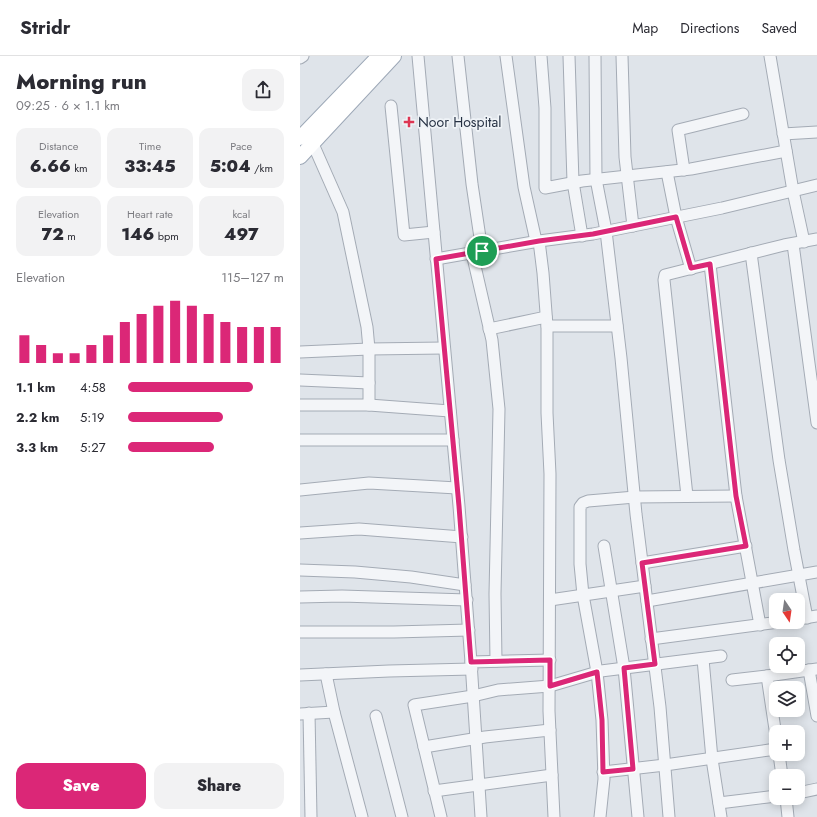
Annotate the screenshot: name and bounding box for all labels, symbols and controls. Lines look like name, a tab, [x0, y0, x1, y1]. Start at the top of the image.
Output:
text: Stridr	[20, 14, 71, 41]
text: Map	[632, 18, 658, 38]
text: Directions	[680, 18, 740, 38]
text: Saved	[762, 18, 797, 38]
text: Morning run	[16, 65, 147, 97]
button: share	[242, 69, 284, 111]
text: 09:25 · 6 × 1.1 km	[16, 96, 120, 115]
place label: Noor Hospital	[418, 112, 501, 132]
marker: Noor Hospital	[403, 116, 415, 128]
text: Distance	[39, 138, 78, 154]
text: Time	[139, 138, 161, 154]
text: Pace	[230, 138, 252, 154]
text: 6.66	[30, 154, 71, 178]
text: 33:45	[124, 154, 176, 178]
text: 5:04	[210, 154, 251, 178]
text: km	[71, 160, 88, 176]
text: /km	[251, 160, 273, 176]
text: Elevation	[38, 206, 79, 222]
text: Heart rate	[127, 206, 173, 222]
text: kcal	[232, 206, 250, 222]
text: 72	[42, 222, 64, 246]
text: 146	[121, 222, 154, 246]
text: 497	[224, 222, 259, 246]
text: m	[64, 228, 76, 244]
text: bpm	[154, 228, 179, 244]
pin	[465, 234, 499, 268]
icon: arrive	[471, 240, 493, 262]
text: Elevation	[16, 268, 65, 287]
text: 115–127 m	[221, 268, 284, 287]
text: 1.1 km	[16, 378, 55, 397]
text: 4:58	[80, 378, 106, 397]
text: 2.2 km	[16, 408, 59, 427]
text: 5:19	[80, 408, 105, 427]
text: 3.3 km	[16, 438, 58, 457]
text: 5:27	[80, 438, 105, 457]
north arrow	[769, 593, 805, 629]
map controls	[769, 593, 805, 805]
button: locate	[769, 637, 805, 673]
button: layers	[769, 681, 805, 717]
button: +	[769, 725, 805, 761]
button: Save	[16, 763, 146, 809]
button: Share	[154, 763, 284, 809]
button: −	[769, 769, 805, 805]

